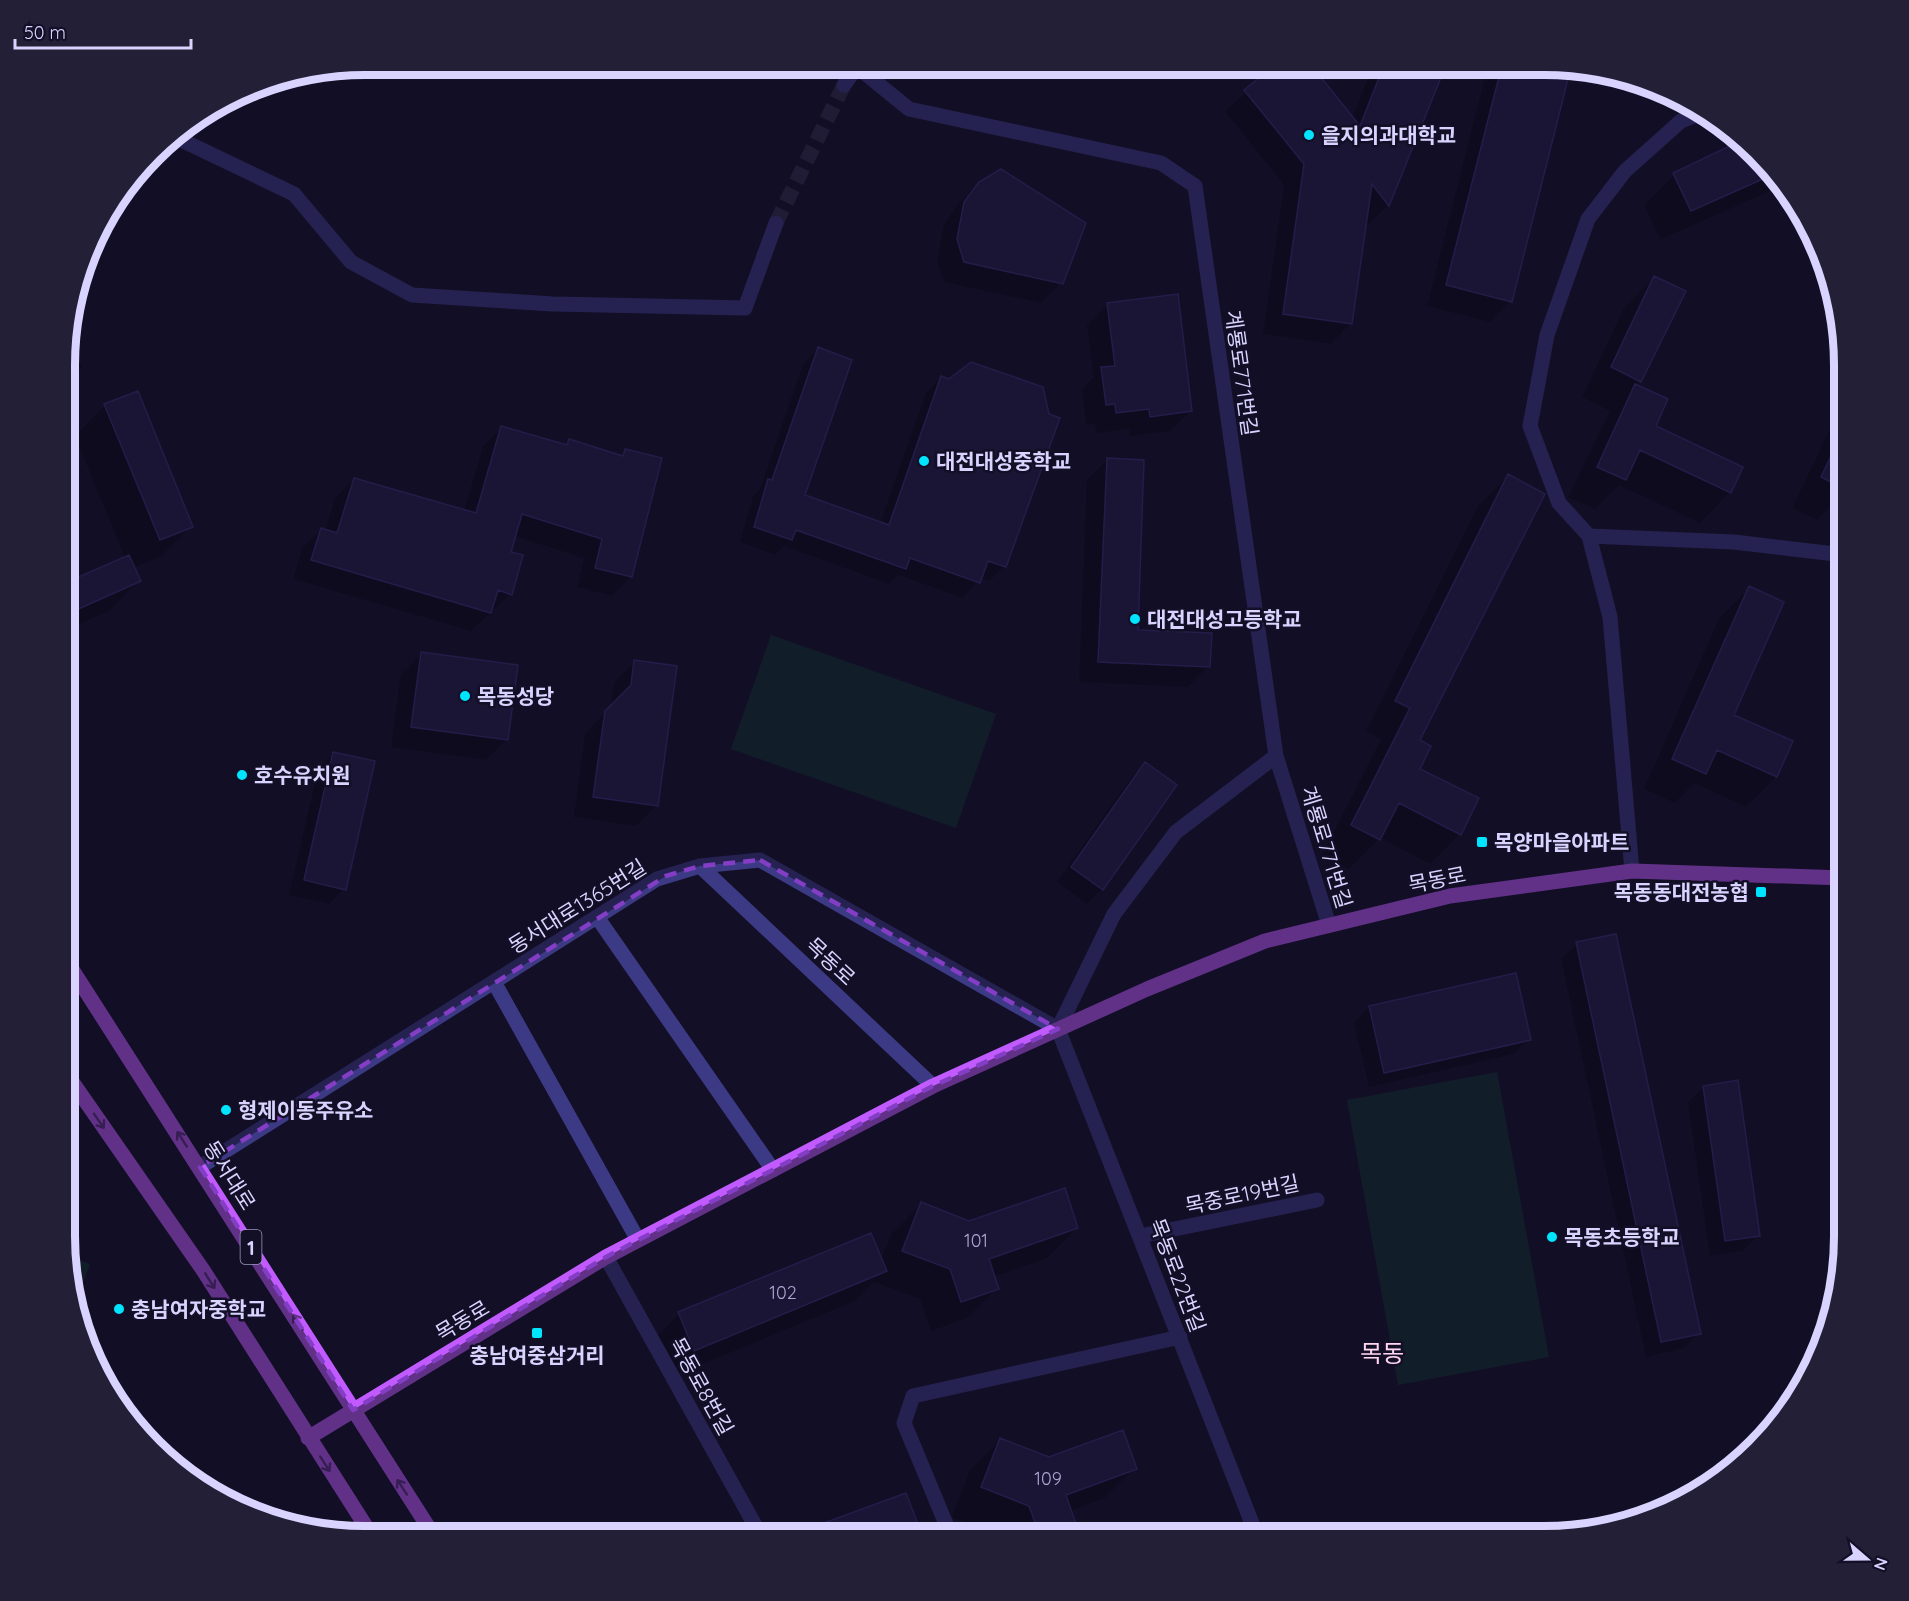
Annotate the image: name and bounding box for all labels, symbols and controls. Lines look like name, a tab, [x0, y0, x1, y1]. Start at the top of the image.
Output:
scale bar	[15, 12, 190, 50]
text: 50 m	[24, 21, 66, 44]
place label: 을지의과대학교	[1321, 122, 1456, 148]
marker: 을지의과대학교	[1302, 128, 1316, 142]
street label: 계룡로771번길	[1220, 308, 1264, 438]
place label: 대전대성중학교	[936, 448, 1071, 474]
marker: 대전대성중학교	[917, 454, 931, 468]
place label: 대전대성고등학교	[1147, 606, 1302, 632]
marker: 대전대성고등학교	[1128, 612, 1142, 626]
place label: 목동성당	[477, 683, 554, 709]
marker: 목동성당	[458, 689, 472, 703]
place label: 호수유치원	[254, 762, 351, 788]
marker: 호수유치원	[235, 768, 249, 782]
street label: 계룡로771번길	[1296, 783, 1358, 911]
place label: 목양마을아파트	[1494, 829, 1629, 855]
marker: 목양마을아파트	[1475, 835, 1489, 849]
street label: 동서대로1365번길	[503, 853, 651, 959]
street label: 목동로	[1406, 861, 1468, 897]
place label: 목동동대전농협	[1614, 879, 1749, 905]
marker: 목동동대전농협	[1754, 885, 1768, 899]
street label: 목동로	[801, 932, 861, 990]
place label: 형제이동주유소	[238, 1097, 373, 1123]
marker: 형제이동주유소	[219, 1103, 233, 1117]
one-way arrow	[93, 1112, 105, 1128]
one-way arrow	[176, 1131, 189, 1148]
street label: 동서대로	[198, 1135, 262, 1215]
street label: 목중로19번길	[1183, 1169, 1301, 1219]
street label: 목동로22번길	[1144, 1214, 1212, 1336]
place label: 목동초등학교	[1564, 1224, 1680, 1250]
house number: 101	[964, 1229, 988, 1252]
road number: 1	[240, 1230, 262, 1264]
marker: 목동초등학교	[1545, 1230, 1559, 1244]
one-way arrow	[205, 1272, 217, 1289]
house number: 102	[769, 1281, 797, 1304]
street label: 목동로	[430, 1294, 494, 1346]
place label: 충남여자중학교	[131, 1296, 266, 1322]
marker: 충남여자중학교	[112, 1302, 126, 1316]
one-way arrow	[291, 1314, 303, 1331]
marker: 충남여중삼거리	[530, 1326, 544, 1340]
street label: 목동로8번길	[664, 1332, 740, 1440]
district label: 목동	[1360, 1338, 1404, 1368]
place label: 충남여중삼거리	[469, 1342, 605, 1368]
one-way arrow	[320, 1455, 332, 1472]
house number: 109	[1034, 1467, 1062, 1490]
one-way arrow	[396, 1478, 409, 1495]
north arrow	[1837, 1529, 1897, 1589]
text: N	[1870, 1555, 1893, 1573]

